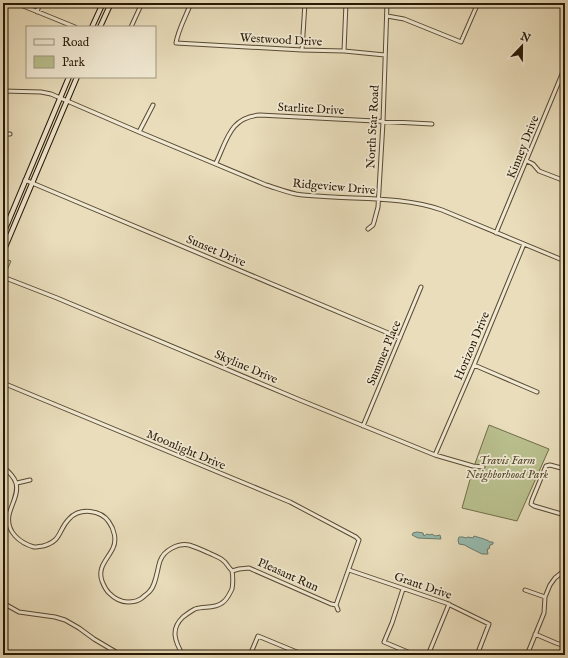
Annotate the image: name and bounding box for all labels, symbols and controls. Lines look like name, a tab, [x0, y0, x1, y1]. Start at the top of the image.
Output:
legend	[26, 26, 156, 78]
north arrow	[502, 26, 542, 66]
text: N	[517, 29, 533, 46]
street label: Westwood Drive	[239, 30, 323, 50]
text: Road	[62, 35, 90, 50]
text: Park	[62, 55, 85, 70]
street label: North Star Road	[363, 84, 383, 169]
street label: Starlite Drive	[277, 100, 345, 118]
street label: Kinney Drive	[504, 113, 543, 181]
street label: Ridgeview Drive	[292, 176, 377, 198]
street label: Sunset Drive	[184, 232, 248, 270]
street label: Horizon Drive	[451, 309, 493, 383]
street label: Summer Place	[364, 318, 405, 388]
street label: Skyline Drive	[212, 347, 280, 387]
street label: Moonlight Drive	[144, 427, 228, 474]
park label: Travis Farm Neighborhood Park	[466, 453, 548, 483]
street label: Pleasant Run	[255, 555, 321, 595]
street label: Grant Drive	[392, 569, 454, 603]

